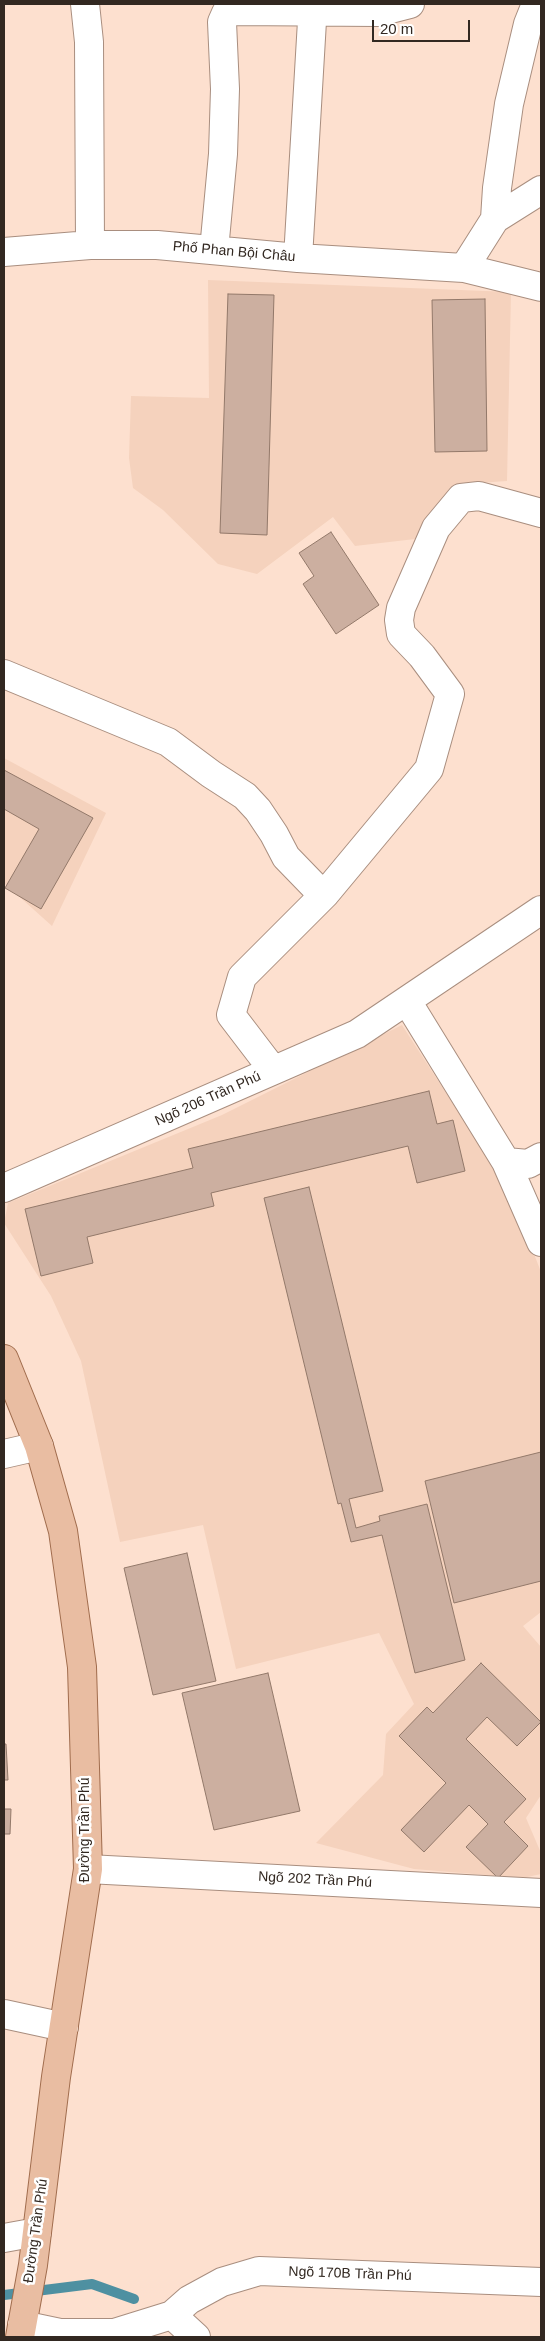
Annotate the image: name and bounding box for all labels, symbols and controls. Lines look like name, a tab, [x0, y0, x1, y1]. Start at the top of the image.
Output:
scale bar	[375, 10, 472, 42]
text: 20 m	[380, 20, 413, 37]
street label: Phố Phan Bội Châu	[172, 238, 296, 266]
street label: Ngõ 206 Trần Phú	[153, 1068, 263, 1130]
street label: Đường Trần Phú	[77, 1777, 93, 1883]
street label: Ngõ 202 Trần Phú	[258, 1869, 372, 1891]
street label: Đường Trần Phú	[20, 2178, 52, 2284]
street label: Ngõ 170B Trần Phú	[288, 2263, 412, 2285]

